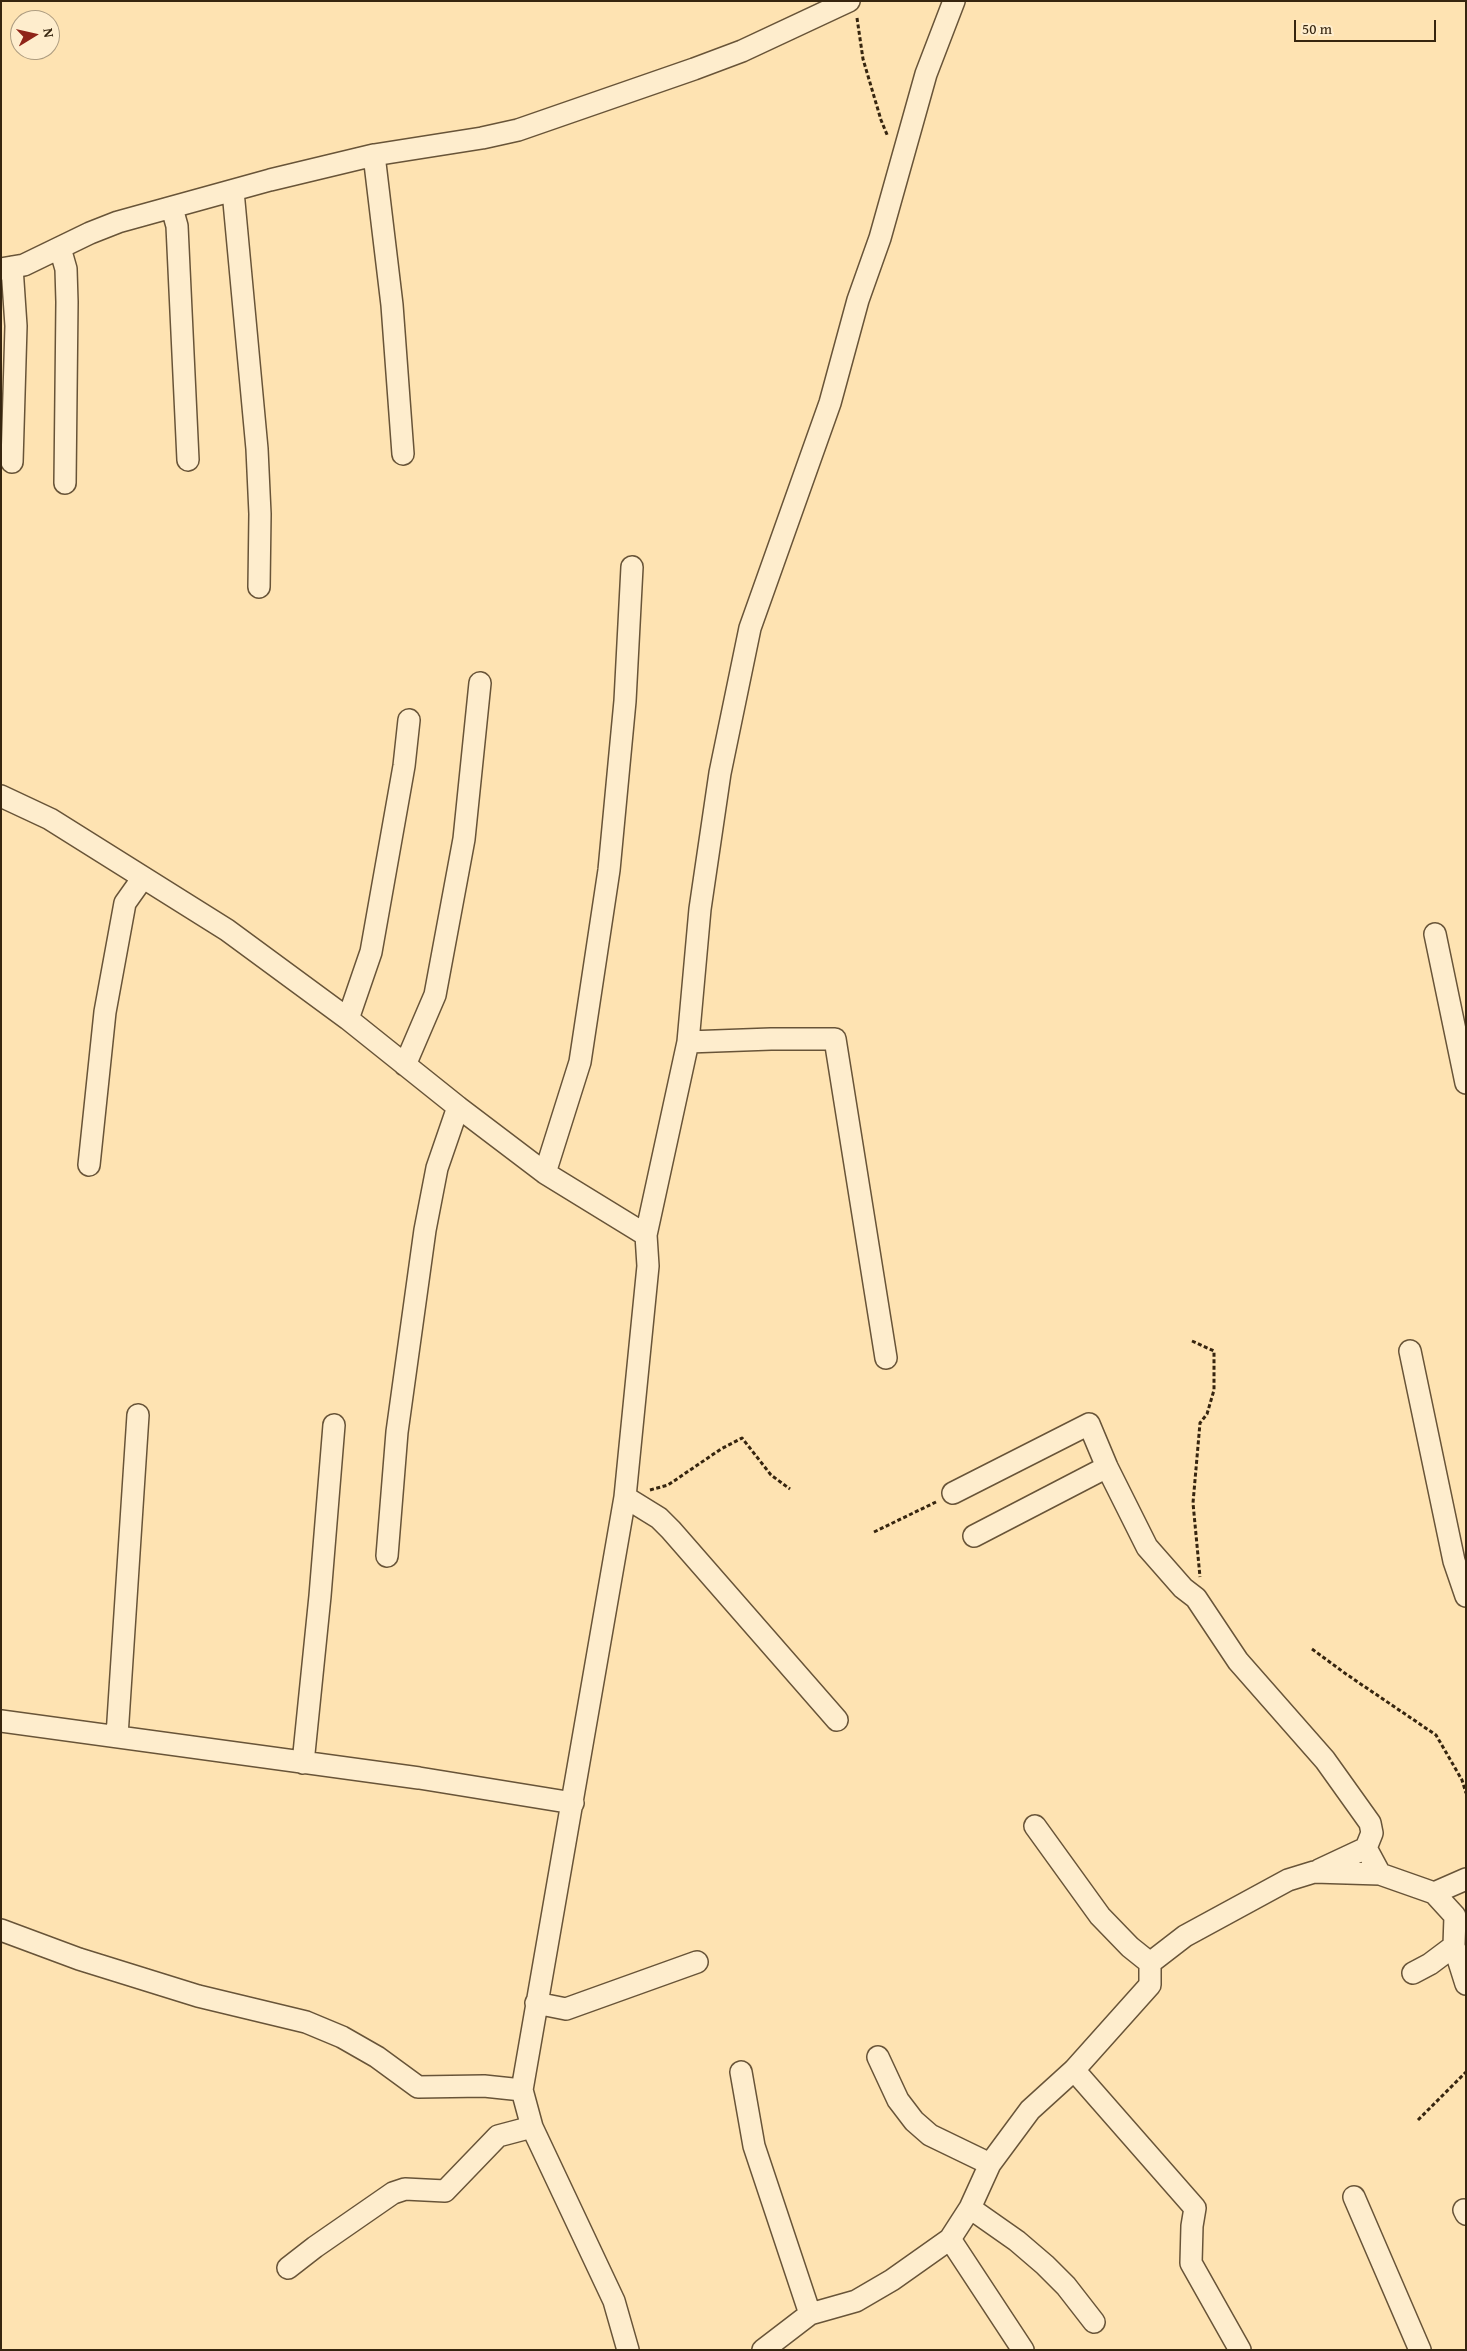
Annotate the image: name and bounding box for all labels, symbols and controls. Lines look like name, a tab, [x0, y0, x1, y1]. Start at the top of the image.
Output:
north arrow	[10, 10, 60, 60]
scale bar	[1297, 10, 1440, 42]
text: 50 m	[1302, 18, 1332, 39]
text: N	[38, 27, 59, 39]

